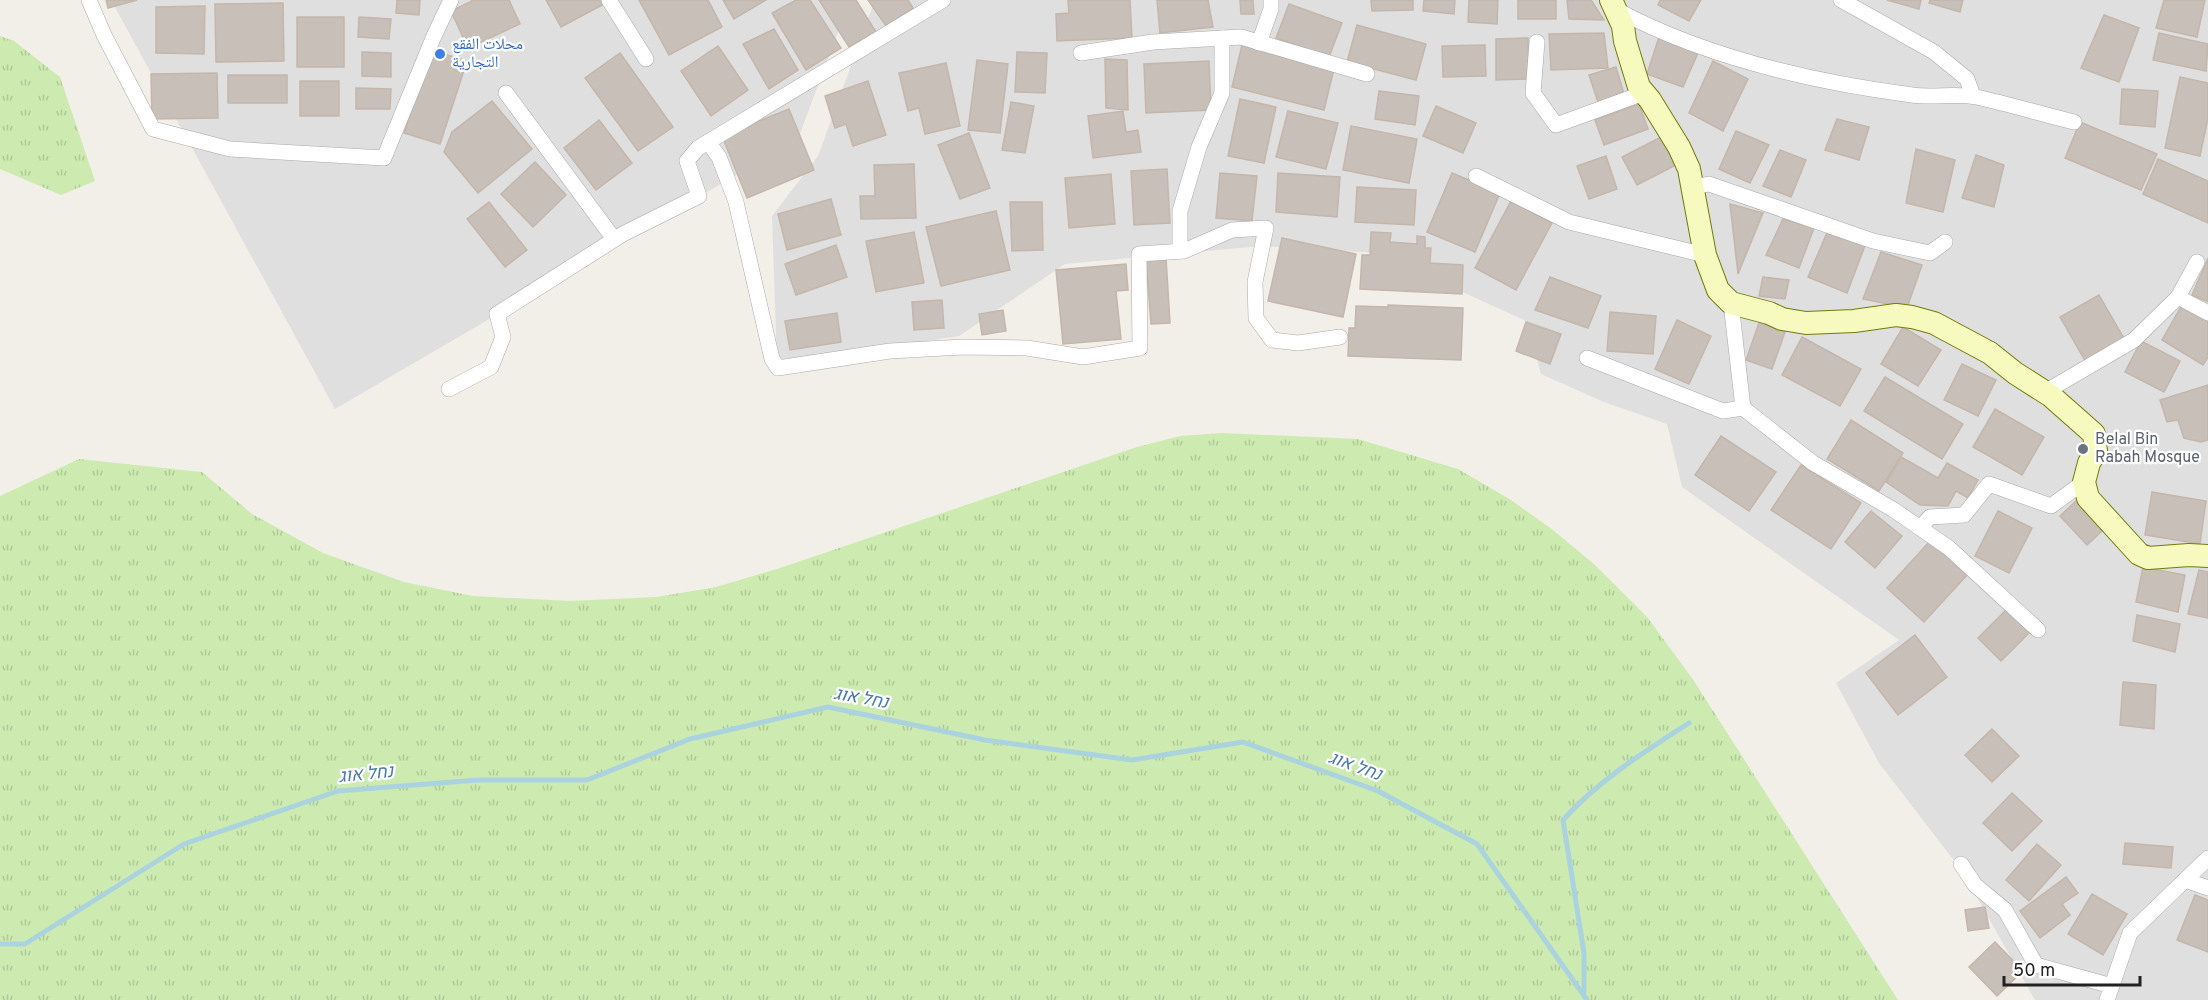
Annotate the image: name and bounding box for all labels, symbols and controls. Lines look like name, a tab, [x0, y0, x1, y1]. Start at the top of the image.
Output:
place label: محلات الفقع التجارية	[452, 35, 523, 73]
marker: محلات الفقع التجارية	[433, 47, 447, 61]
place label: Belal Bin Rabah Mosque	[2095, 430, 2200, 468]
marker: Belal Bin Rabah Mosque	[2076, 442, 2090, 456]
water label: נחל אוג	[832, 683, 891, 715]
water label: נחל אוג	[1325, 747, 1386, 788]
water label: נחל אוג	[338, 761, 396, 789]
scale bar	[2004, 949, 2140, 987]
text: 50 m	[2013, 960, 2055, 983]

